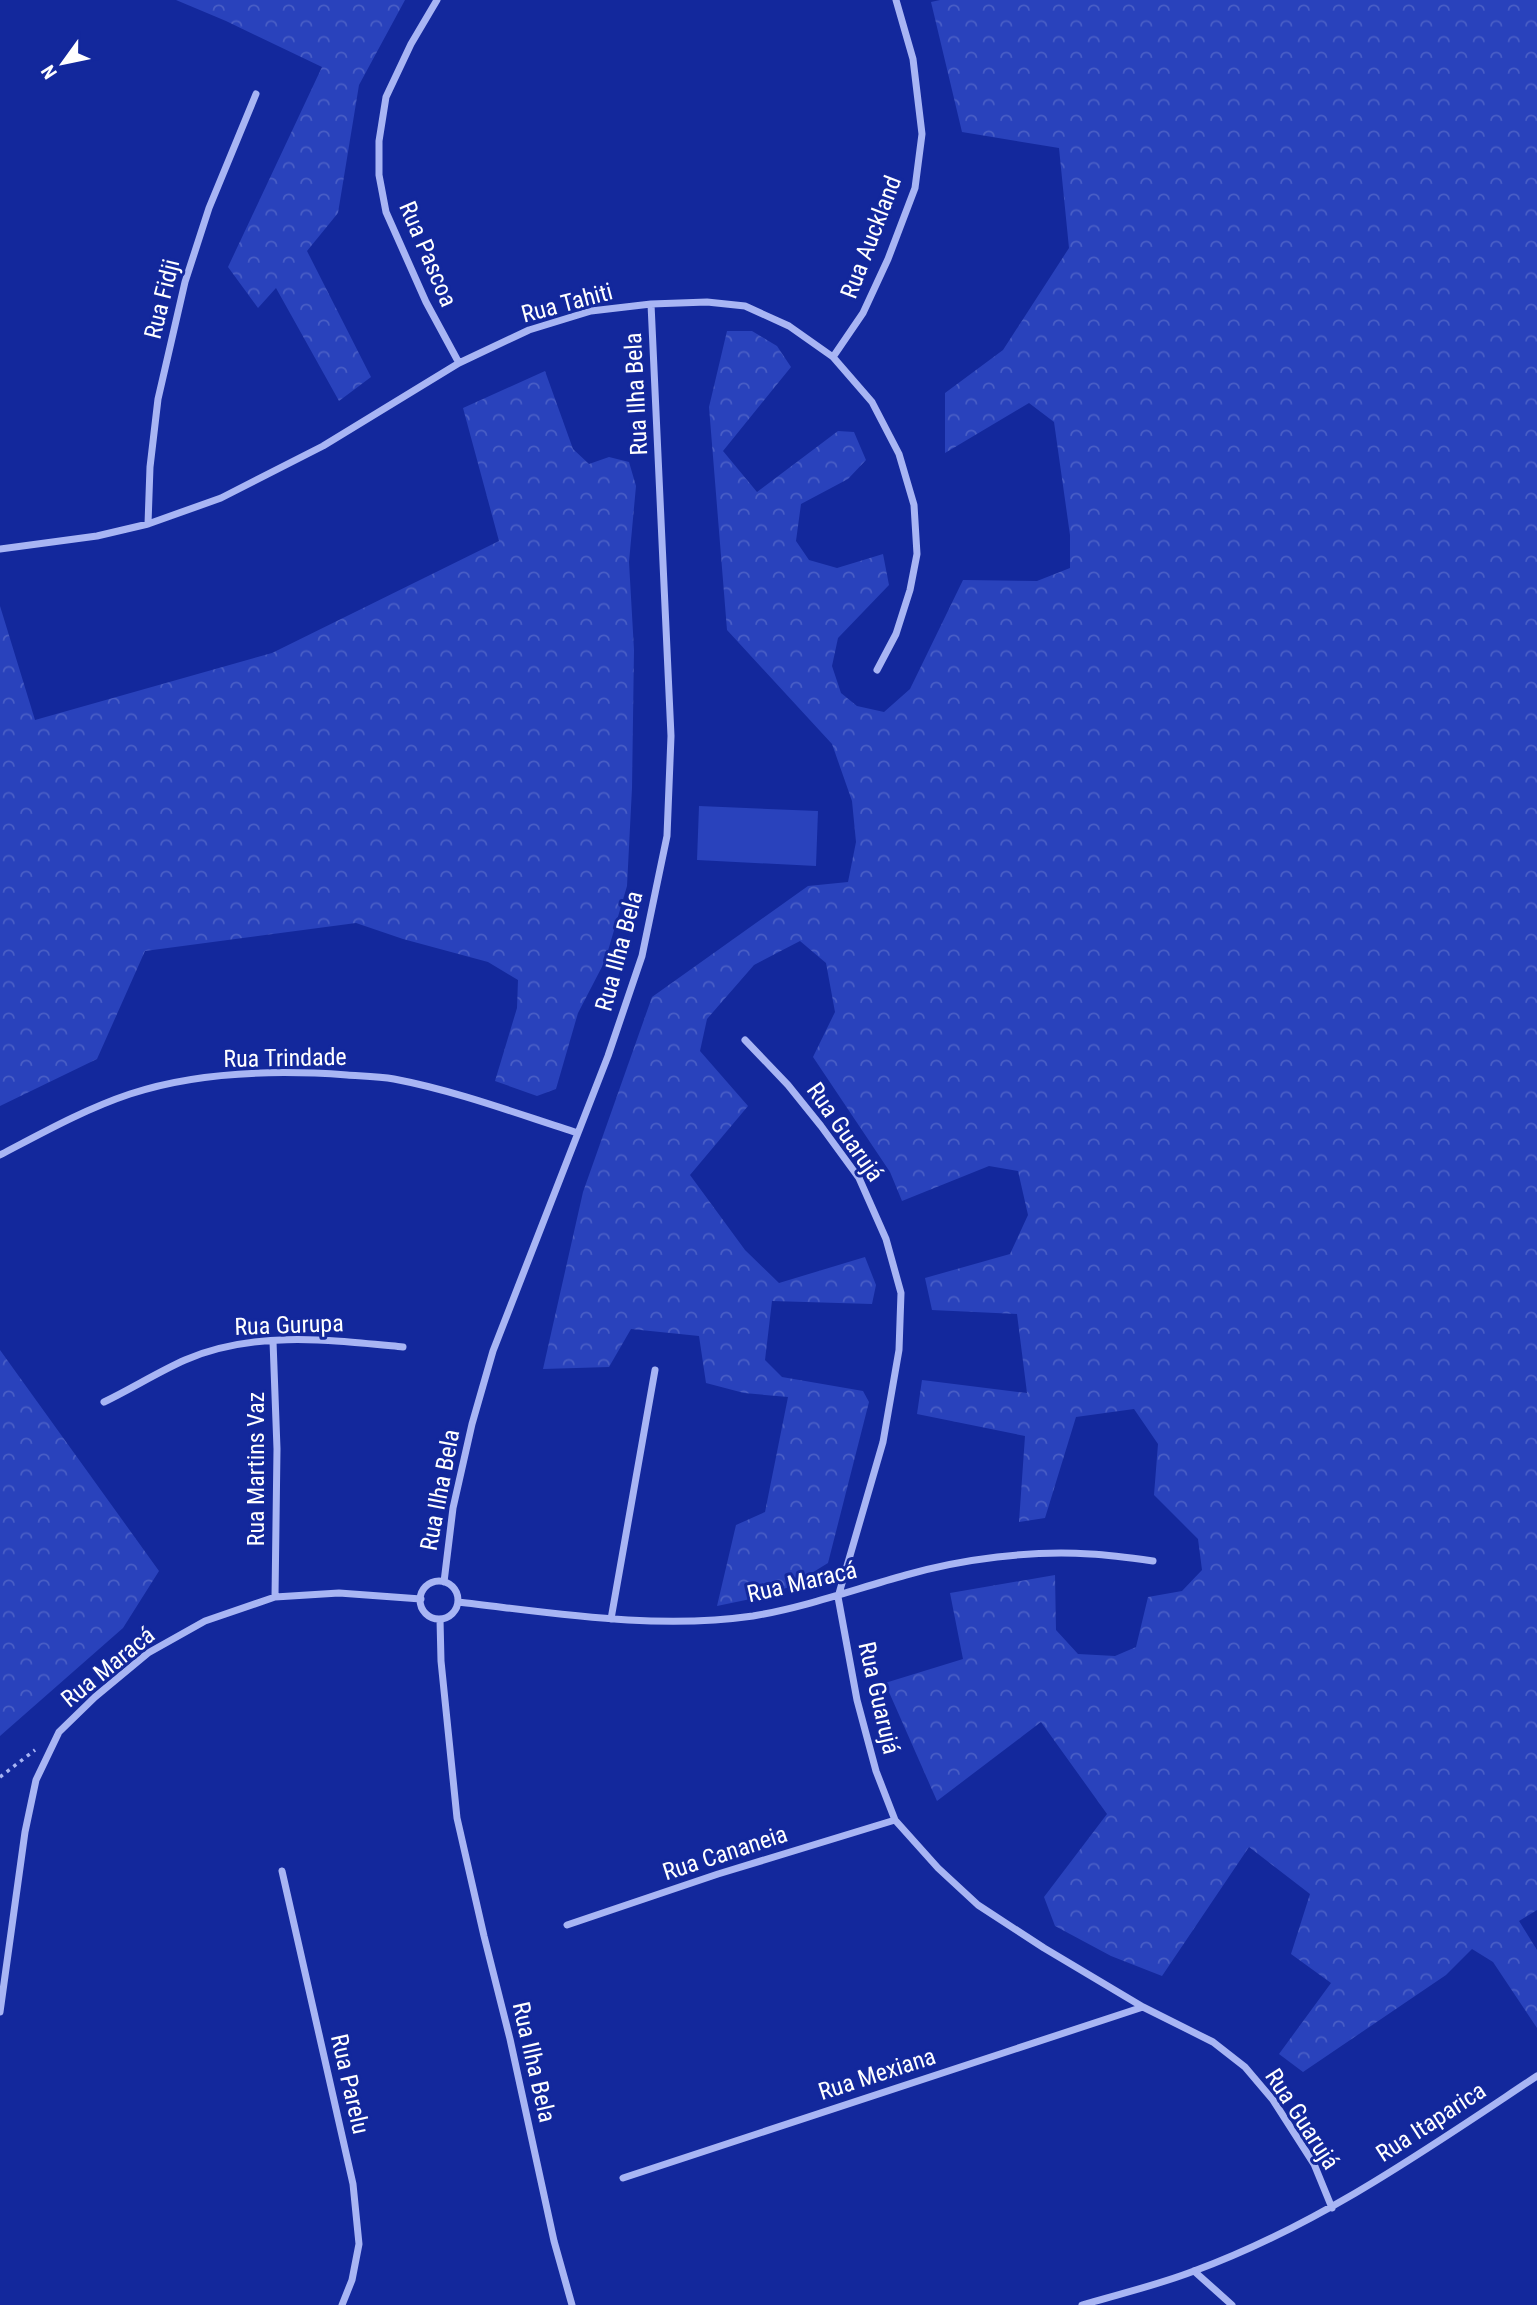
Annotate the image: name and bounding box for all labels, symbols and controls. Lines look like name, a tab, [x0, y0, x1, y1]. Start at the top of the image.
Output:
north arrow	[28, 28, 98, 98]
text: N	[36, 61, 62, 83]
street label: Rua Auckland	[835, 172, 907, 302]
street label: Rua Pascoa	[393, 197, 463, 311]
street label: Rua Fidji	[139, 256, 185, 342]
street label: Rua Tahiti	[518, 277, 616, 329]
street label: Rua Ilha Bela	[619, 332, 653, 456]
street label: Rua Ilha Bela	[590, 888, 648, 1014]
street label: Rua Trindade	[223, 1043, 347, 1073]
street label: Rua Guarujá	[801, 1077, 889, 1187]
street label: Rua Gurupa	[234, 1309, 344, 1341]
street label: Rua Martins Vaz	[242, 1392, 270, 1546]
street label: Rua Ilha Bela	[415, 1427, 465, 1553]
street label: Rua Maracá	[744, 1556, 860, 1608]
street label: Rua Maracá	[56, 1621, 160, 1713]
street label: Rua Guarujá	[852, 1639, 906, 1757]
street label: Rua Cananeia	[659, 1820, 791, 1886]
street label: Rua Ilha Bela	[507, 1999, 561, 2125]
street label: Rua Parelu	[325, 2031, 375, 2137]
street label: Rua Mexiana	[815, 2042, 939, 2106]
street label: Rua Guarujá	[1259, 2063, 1345, 2175]
street label: Rua Itaparica	[1371, 2076, 1491, 2168]

